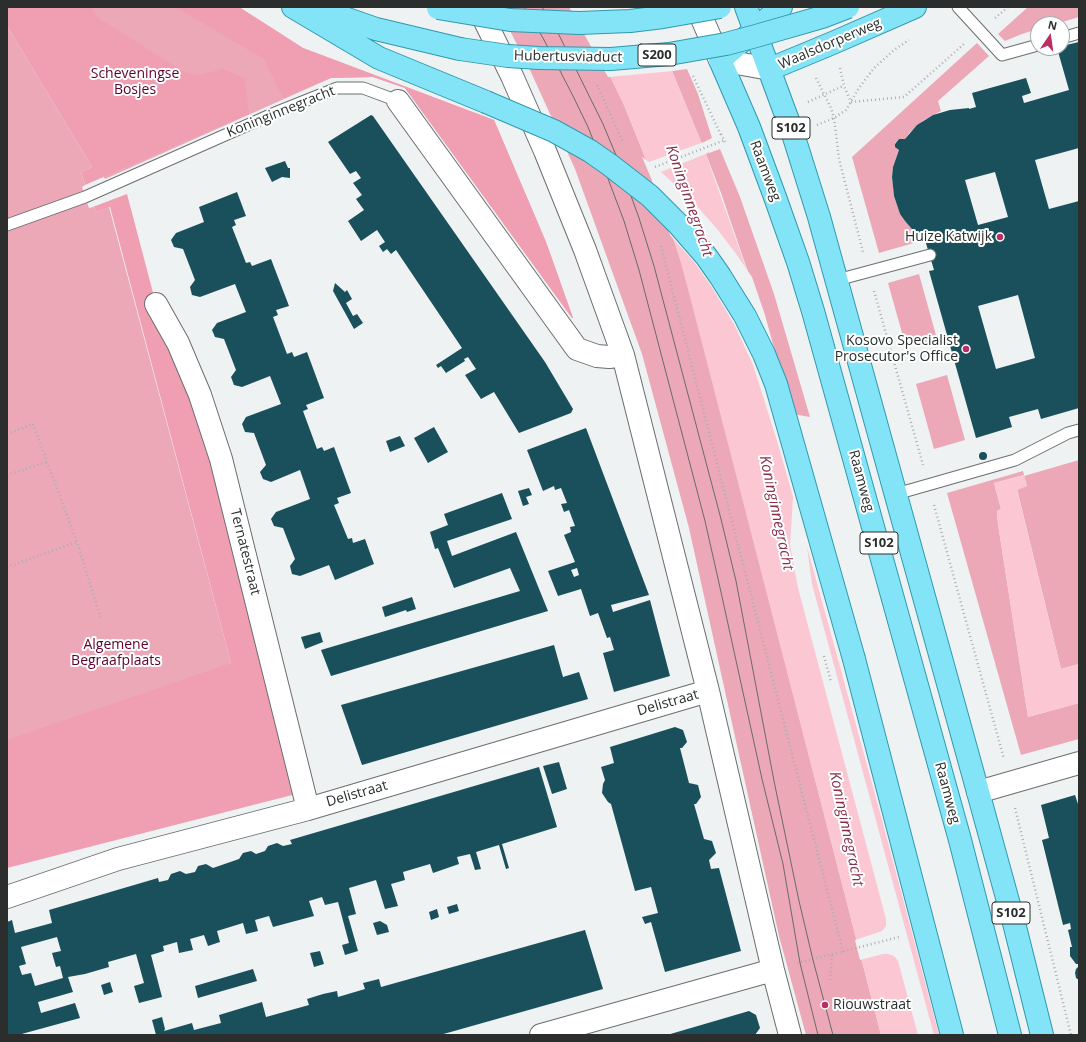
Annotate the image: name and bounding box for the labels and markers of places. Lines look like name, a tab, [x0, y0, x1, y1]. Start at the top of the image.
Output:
place label: Huize Katwijk	[905, 229, 992, 245]
marker: Huize Katwijk	[995, 232, 1005, 242]
place label: Kosovo Specialist Prosecutor's Office	[835, 333, 958, 366]
marker: Kosovo Specialist Prosecutor's Office	[961, 344, 971, 354]
place label: Riouwstraat	[833, 997, 911, 1013]
marker: Riouwstraat	[820, 1000, 830, 1010]

